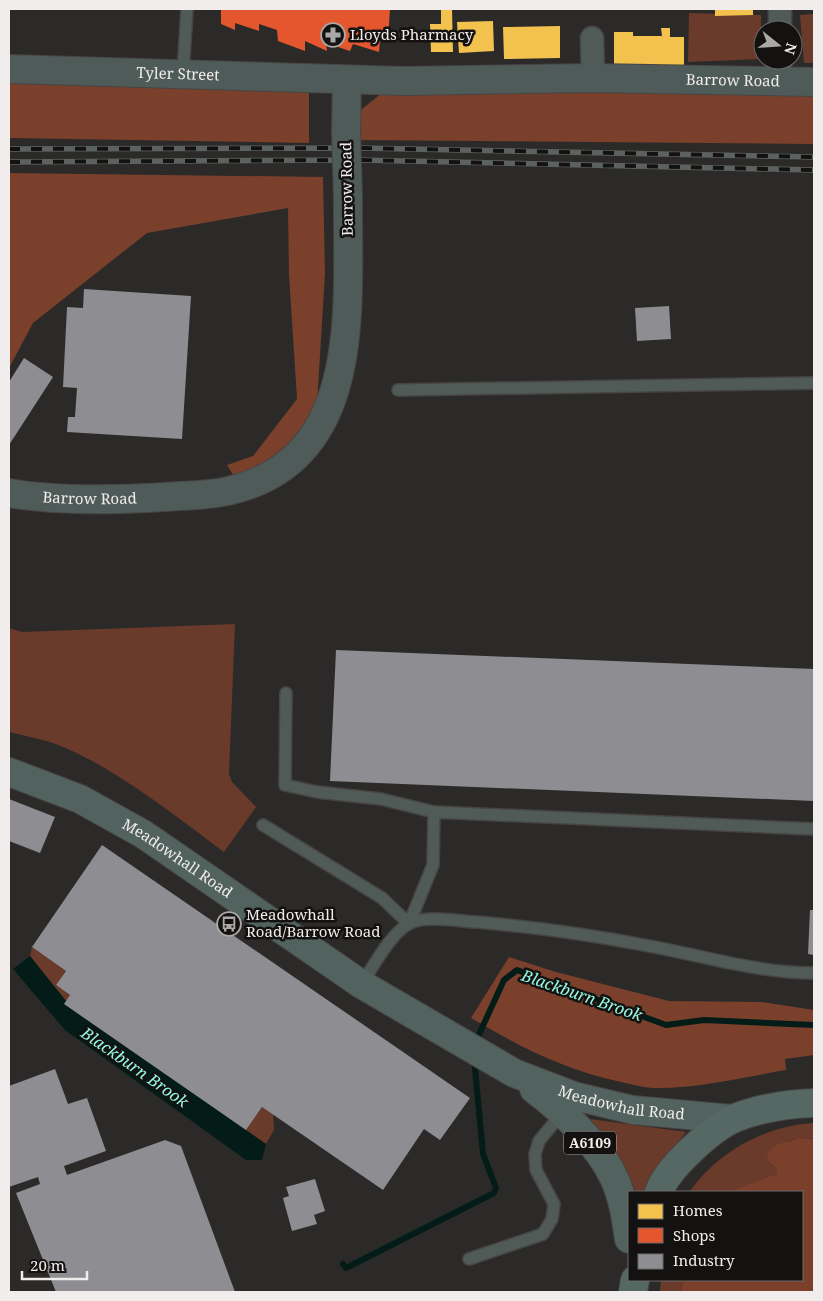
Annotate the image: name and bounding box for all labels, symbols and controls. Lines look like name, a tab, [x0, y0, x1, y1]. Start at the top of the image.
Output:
north arrow	[753, 20, 803, 70]
pharmacy icon: Lloyds Pharmacy	[320, 22, 346, 48]
place label: Lloyds Pharmacy	[350, 24, 474, 44]
text: N	[780, 41, 802, 57]
street label: Tyler Street	[136, 62, 220, 84]
street label: Barrow Road	[686, 69, 780, 90]
street label: Barrow Road	[335, 142, 357, 236]
street label: Barrow Road	[42, 486, 137, 508]
street label: Meadowhall Road	[119, 814, 237, 902]
place label: Meadowhall Road/Barrow Road	[246, 904, 381, 941]
bus stop icon: Meadowhall Road/Barrow Road	[216, 911, 242, 937]
water label: Blackburn Brook	[518, 964, 646, 1026]
water label: Blackburn Brook	[76, 1021, 194, 1113]
street label: Meadowhall Road	[556, 1080, 686, 1124]
road number: A6109	[564, 1132, 616, 1154]
legend	[628, 1191, 803, 1281]
text: Homes	[673, 1200, 723, 1220]
text: Shops	[673, 1225, 716, 1245]
scale bar	[22, 1248, 88, 1280]
text: Industry	[673, 1250, 735, 1270]
text: 20 m	[30, 1255, 65, 1275]

